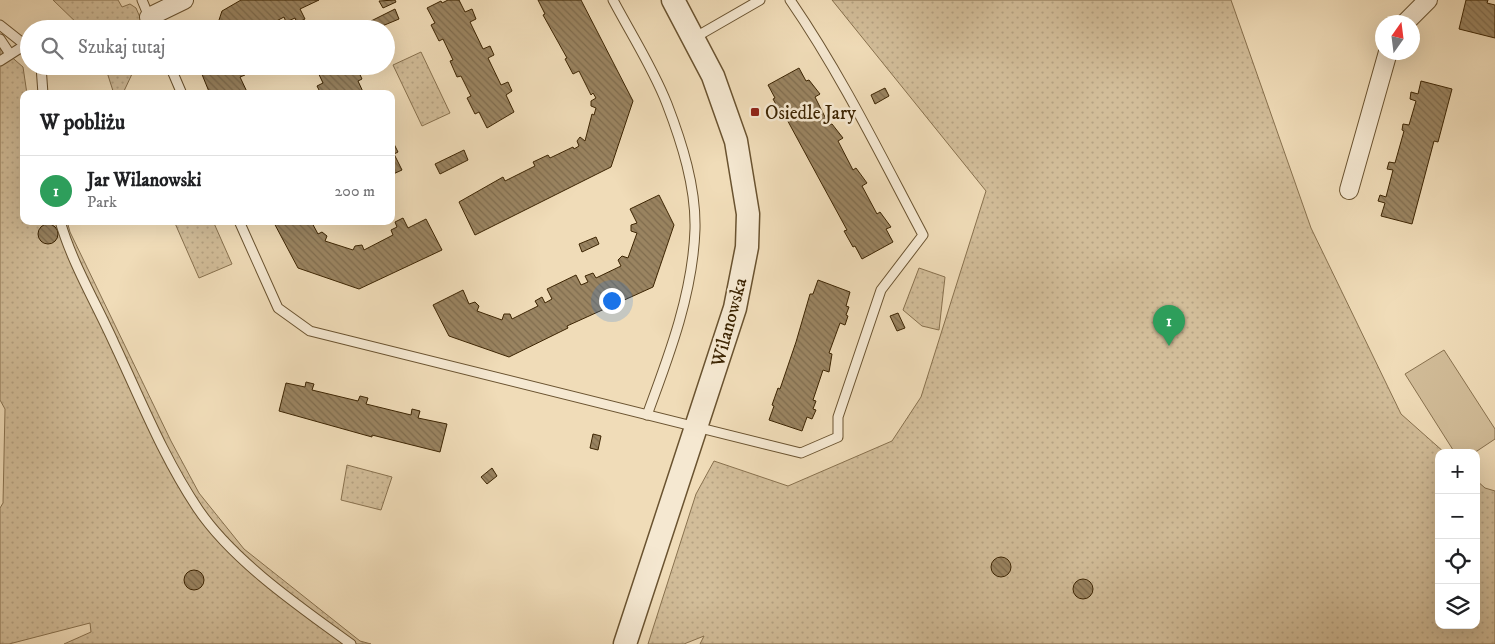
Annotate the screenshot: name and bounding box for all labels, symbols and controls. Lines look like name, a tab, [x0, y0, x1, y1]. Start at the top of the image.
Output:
north arrow	[1375, 15, 1420, 60]
search box	[20, 20, 395, 75]
icon: search	[38, 34, 66, 62]
text: Szukaj tutaj	[78, 36, 165, 59]
place label: Osiedle Jary	[765, 102, 857, 125]
marker: Osiedle Jary	[749, 106, 761, 118]
text: W pobliżu	[40, 110, 125, 136]
text: Jar Wilanowski	[87, 169, 201, 192]
text: 1	[53, 181, 59, 201]
text: 200 m	[334, 181, 375, 201]
text: Park	[87, 192, 117, 212]
street label: Wilanowska	[706, 275, 752, 370]
your location	[599, 288, 625, 314]
pin: 1	[1153, 305, 1185, 346]
map controls	[1435, 449, 1480, 629]
button: +	[1435, 449, 1480, 494]
button: −	[1435, 494, 1480, 539]
button: locate	[1435, 539, 1480, 584]
button: layers	[1435, 584, 1480, 629]

